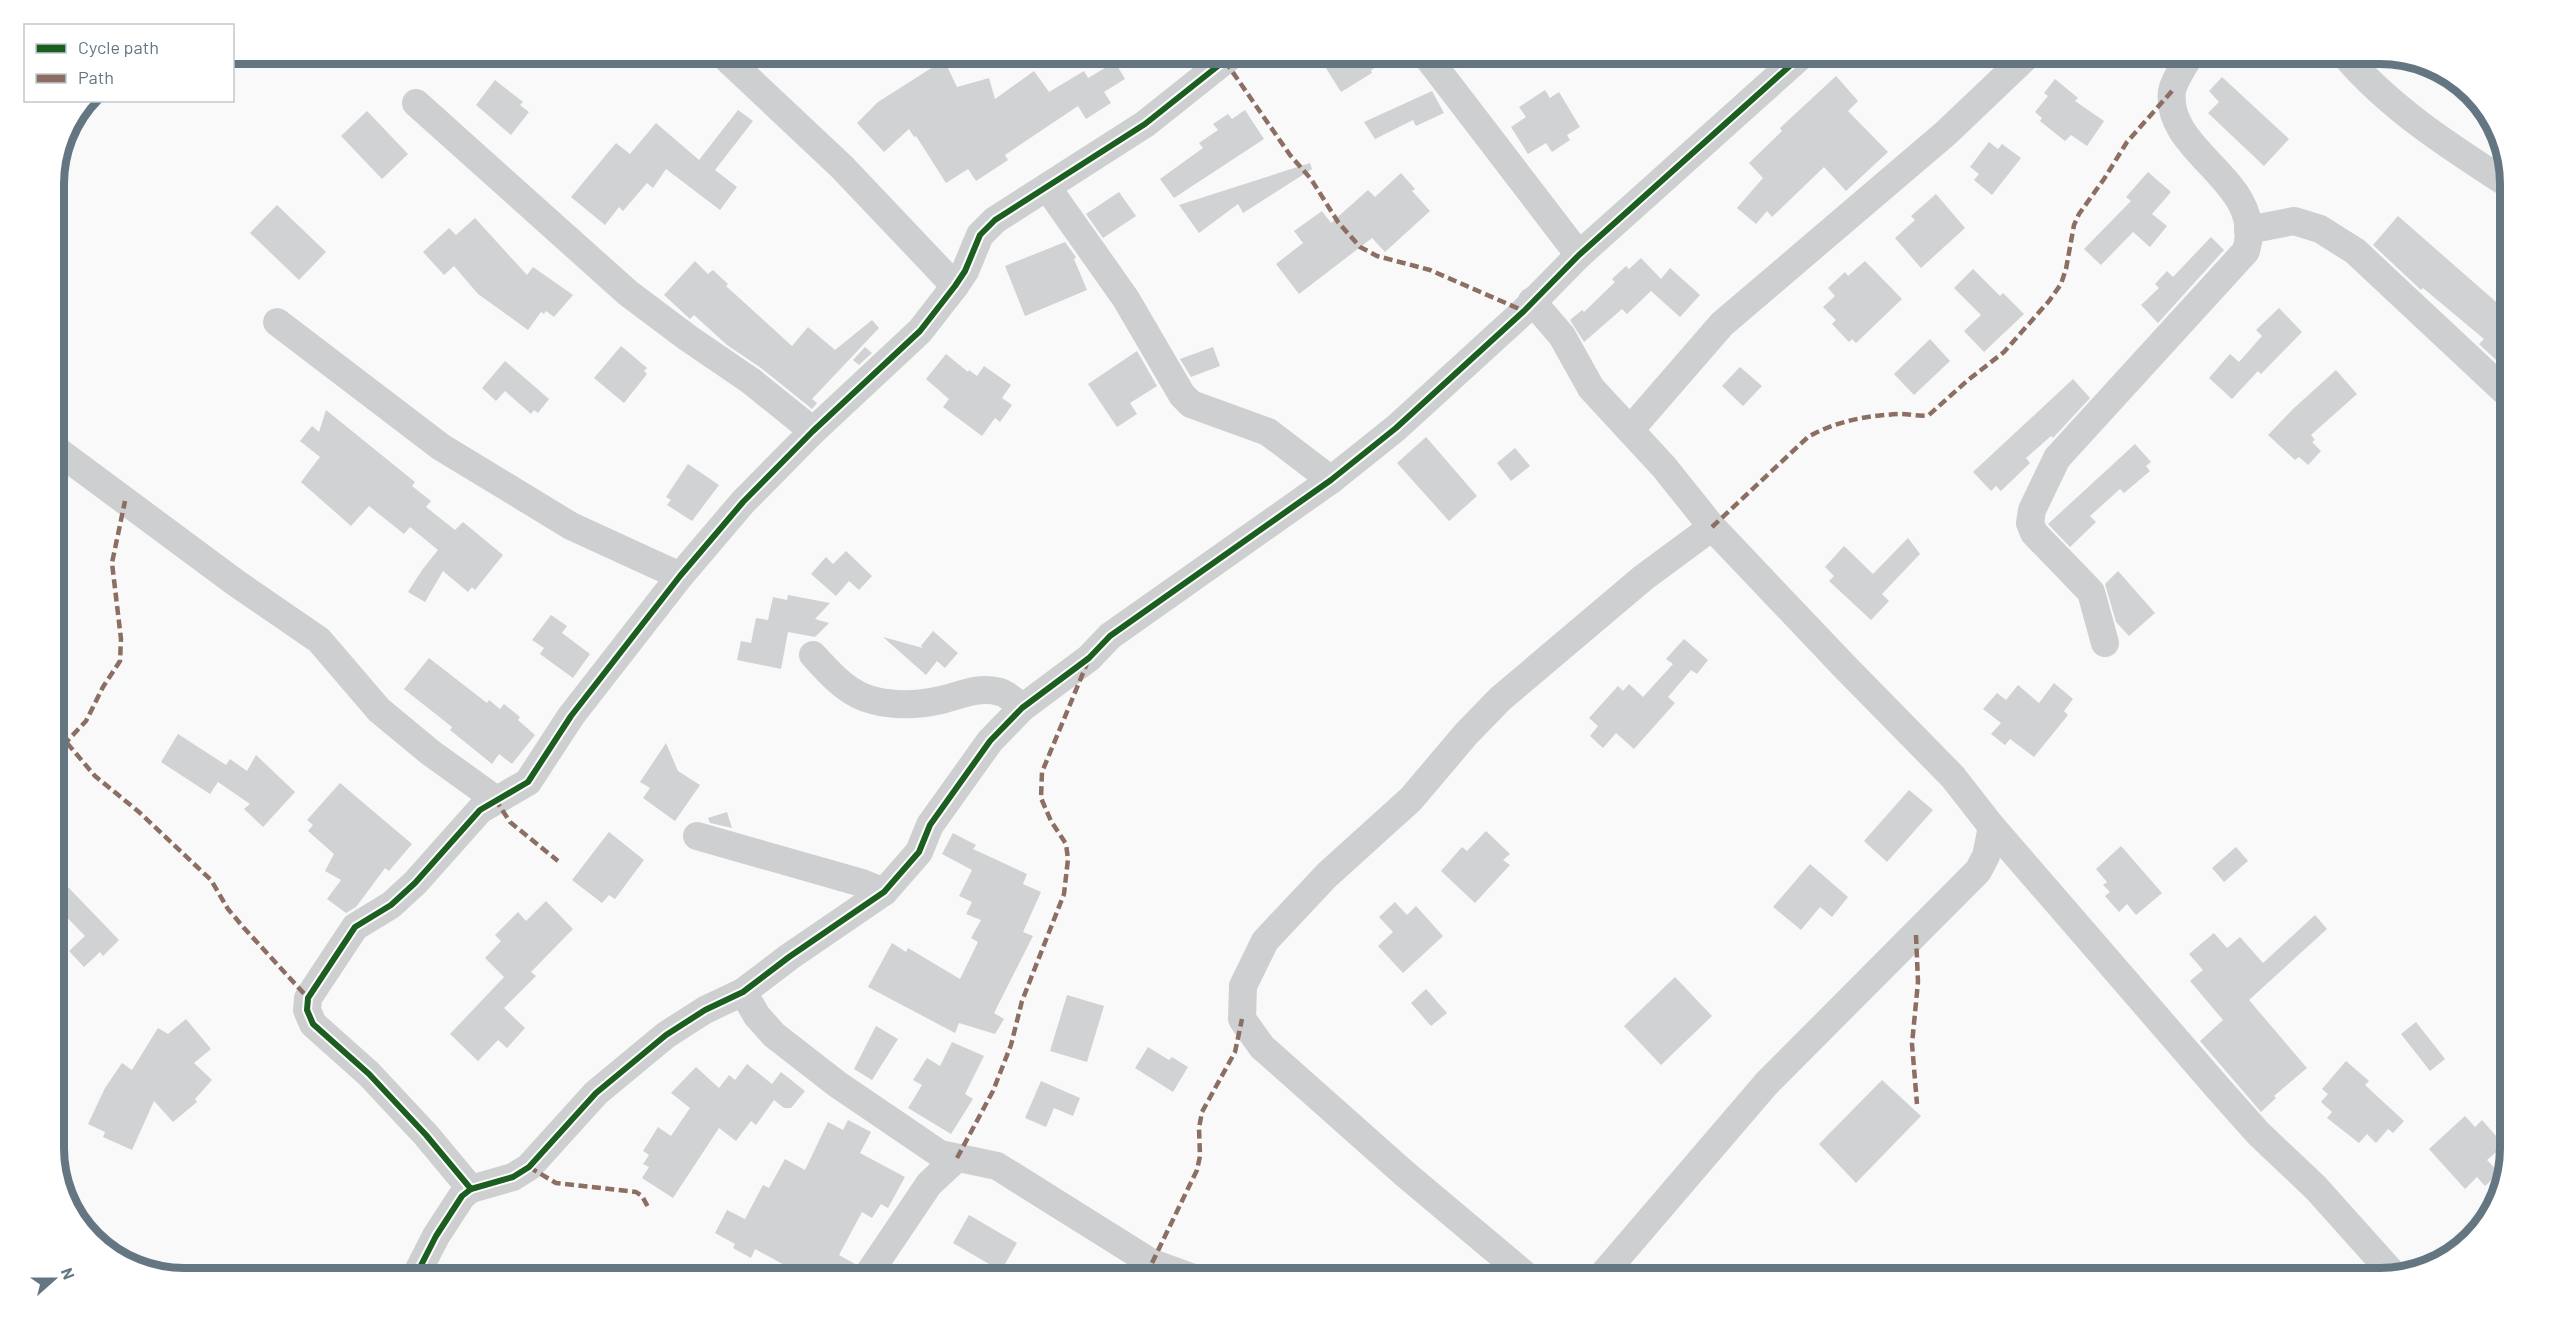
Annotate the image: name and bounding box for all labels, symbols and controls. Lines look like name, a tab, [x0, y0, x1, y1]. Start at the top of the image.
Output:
legend	[24, 24, 234, 102]
text: Cycle path	[78, 36, 159, 58]
text: Path	[78, 66, 114, 88]
north arrow	[24, 1249, 84, 1309]
text: N	[58, 1265, 79, 1282]

